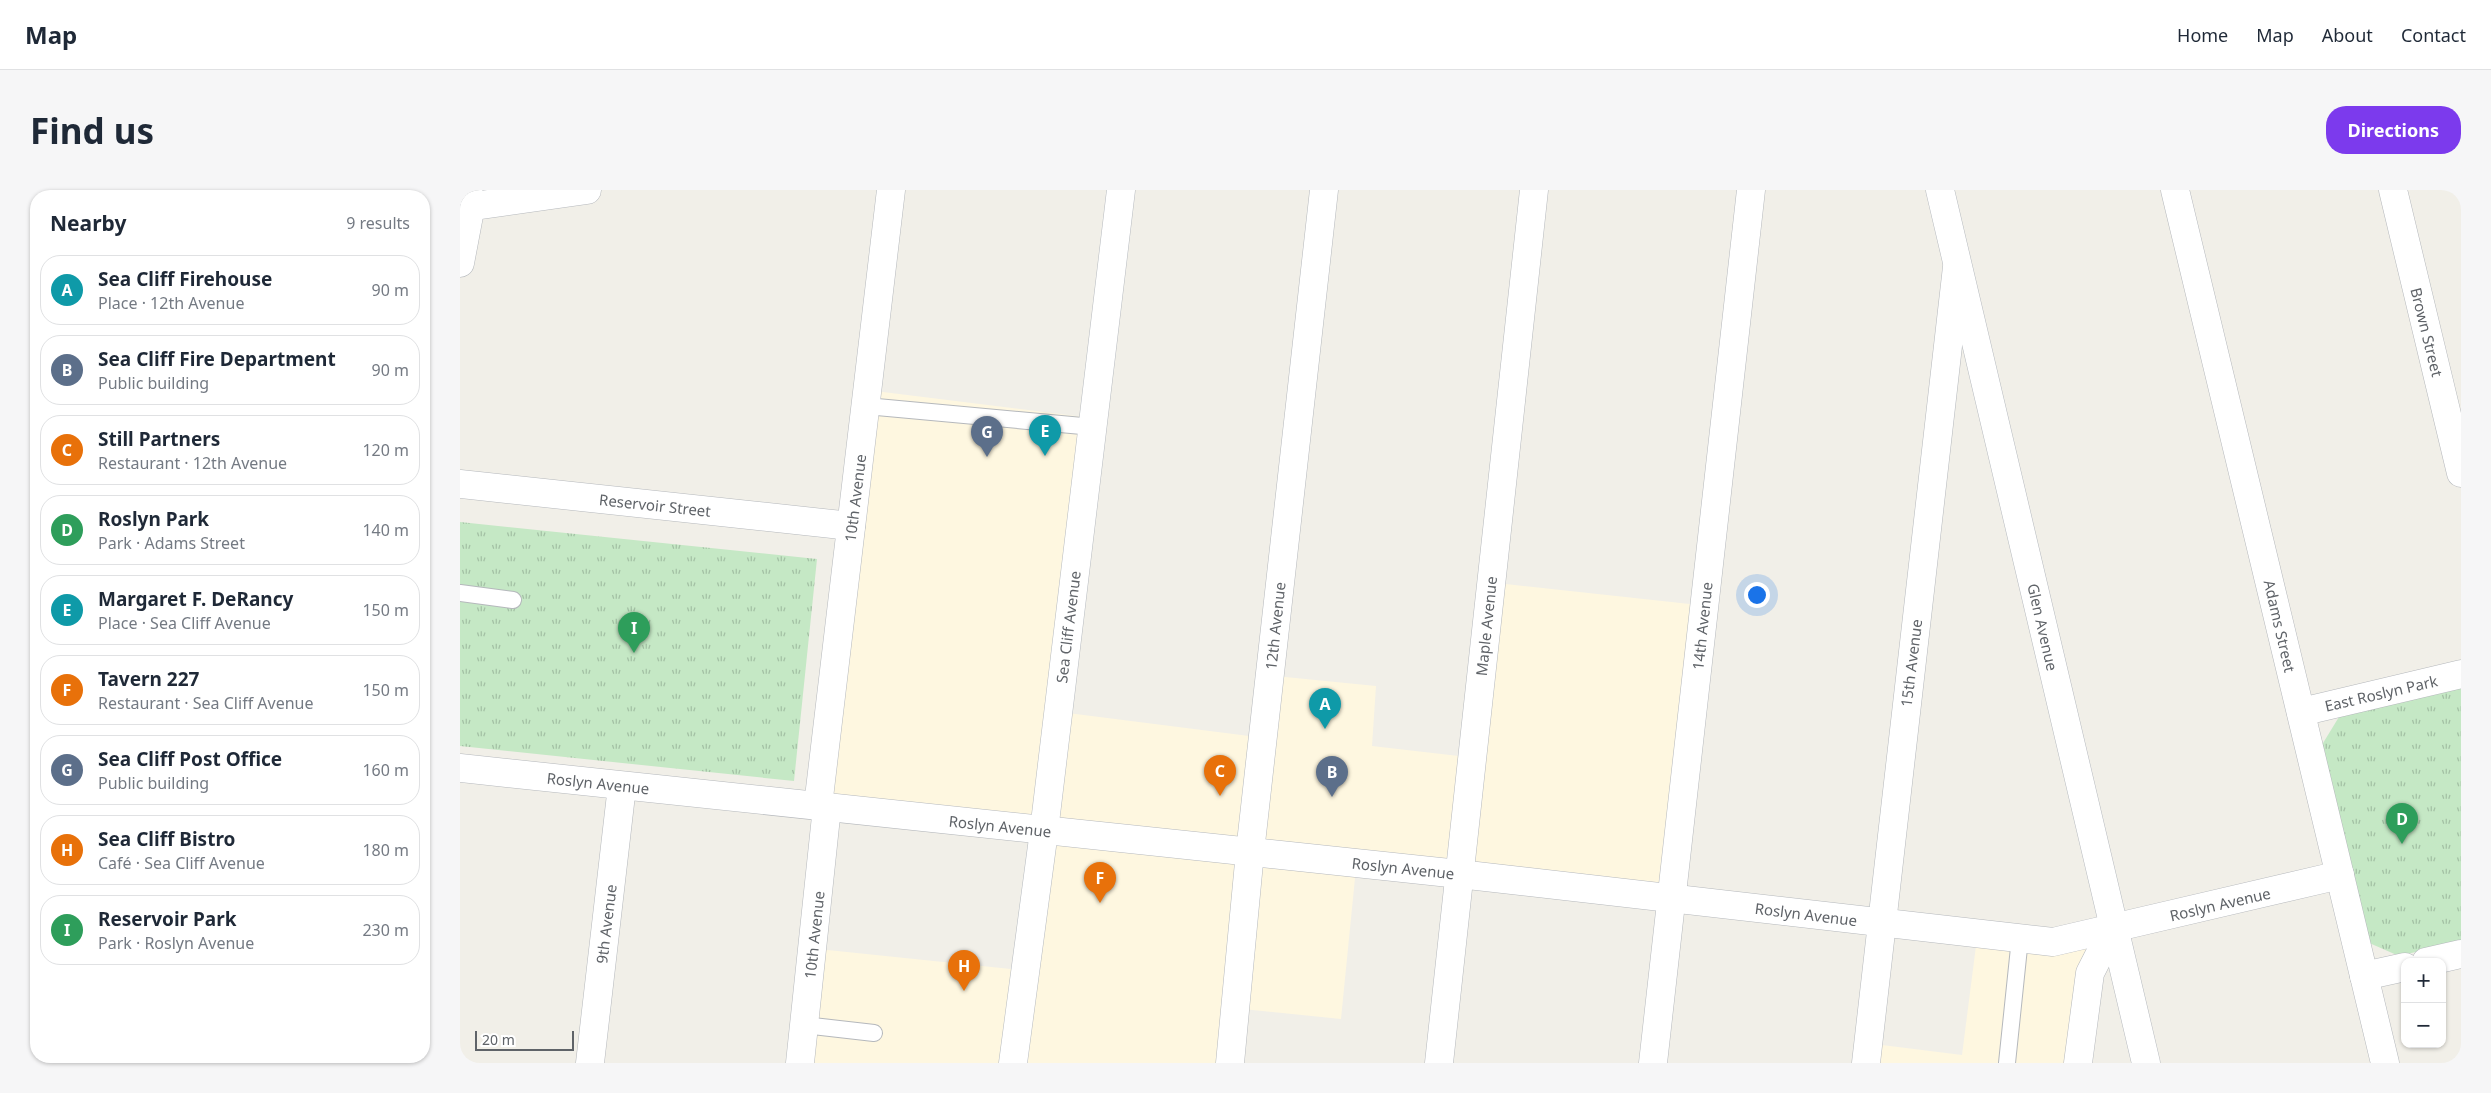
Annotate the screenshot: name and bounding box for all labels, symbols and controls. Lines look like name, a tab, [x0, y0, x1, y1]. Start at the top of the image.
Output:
text: Map	[25, 18, 77, 51]
text: Home	[2177, 23, 2228, 47]
text: Map	[2256, 23, 2294, 47]
text: About	[2322, 23, 2373, 47]
text: Contact	[2401, 23, 2466, 47]
button: Directions	[2326, 106, 2461, 154]
text: Find us	[30, 107, 154, 154]
text: Nearby	[50, 209, 126, 237]
text: 9 results	[346, 212, 410, 234]
text: Sea Cliff Firehouse	[98, 266, 272, 292]
text: A	[61, 279, 73, 301]
text: 90 m	[372, 279, 409, 301]
street label: Brown Street	[2406, 285, 2448, 379]
text: Place · 12th Avenue	[98, 292, 244, 314]
text: Sea Cliff Fire Department	[98, 346, 336, 372]
text: B	[62, 359, 72, 381]
text: 90 m	[372, 359, 409, 381]
text: Public building	[98, 372, 209, 394]
pin: E	[1029, 415, 1061, 456]
pin: G	[971, 416, 1003, 457]
text: Still Partners	[98, 426, 220, 452]
text: C	[62, 439, 72, 461]
text: 120 m	[362, 439, 409, 461]
text: Restaurant · 12th Avenue	[98, 452, 287, 474]
street label: 10th Avenue	[840, 453, 870, 543]
street label: Reservoir Street	[598, 489, 712, 521]
text: Roslyn Park	[98, 506, 209, 532]
text: D	[61, 519, 73, 541]
text: 140 m	[362, 519, 409, 541]
text: Park · Adams Street	[98, 532, 245, 554]
street label: Sea Cliff Avenue	[1051, 570, 1085, 684]
street label: Maple Avenue	[1471, 575, 1501, 677]
street label: Adams Street	[2260, 578, 2300, 675]
street label: 12th Avenue	[1260, 581, 1290, 671]
street label: 14th Avenue	[1687, 581, 1717, 671]
street label: Glen Avenue	[2023, 581, 2063, 673]
your location	[1744, 582, 1770, 608]
text: Margaret F. DeRancy	[98, 586, 293, 612]
text: E	[63, 599, 71, 621]
text: 150 m	[362, 599, 409, 621]
text: Place · Sea Cliff Avenue	[98, 612, 271, 634]
pin: I	[618, 612, 650, 653]
street label: 15th Avenue	[1896, 618, 1926, 708]
text: Tavern 227	[98, 666, 199, 692]
street label: East Roslyn Park	[2323, 670, 2439, 716]
text: F	[63, 679, 71, 701]
text: 150 m	[362, 679, 409, 701]
pin: A	[1309, 688, 1341, 729]
text: Restaurant · Sea Cliff Avenue	[98, 692, 313, 714]
text: Sea Cliff Post Office	[98, 746, 282, 772]
pin: C	[1204, 755, 1236, 796]
pin: B	[1316, 756, 1348, 797]
text: G	[61, 759, 73, 781]
text: 160 m	[362, 759, 409, 781]
street label: Roslyn Avenue	[546, 768, 650, 798]
text: Public building	[98, 772, 209, 794]
pin: D	[2386, 803, 2418, 844]
street label: Roslyn Avenue	[948, 811, 1052, 841]
text: Sea Cliff Bistro	[98, 826, 235, 852]
text: H	[61, 839, 73, 861]
text: 180 m	[362, 839, 409, 861]
text: Café · Sea Cliff Avenue	[98, 852, 265, 874]
street label: Roslyn Avenue	[1351, 853, 1455, 883]
pin: F	[1084, 862, 1116, 903]
street label: 9th Avenue	[591, 883, 621, 965]
street label: Roslyn Avenue	[2168, 883, 2272, 925]
street label: 10th Avenue	[799, 890, 829, 980]
street label: Roslyn Avenue	[1754, 898, 1858, 930]
text: Reservoir Park	[98, 906, 236, 932]
text: I	[64, 919, 70, 941]
text: 230 m	[362, 919, 409, 941]
text: Park · Roslyn Avenue	[98, 932, 254, 954]
pin: H	[948, 950, 980, 991]
map controls	[2401, 958, 2446, 1048]
button: +	[2401, 958, 2446, 1003]
button: −	[2401, 1003, 2446, 1048]
scale bar	[475, 1028, 574, 1051]
text: 20 m	[482, 1030, 515, 1049]

